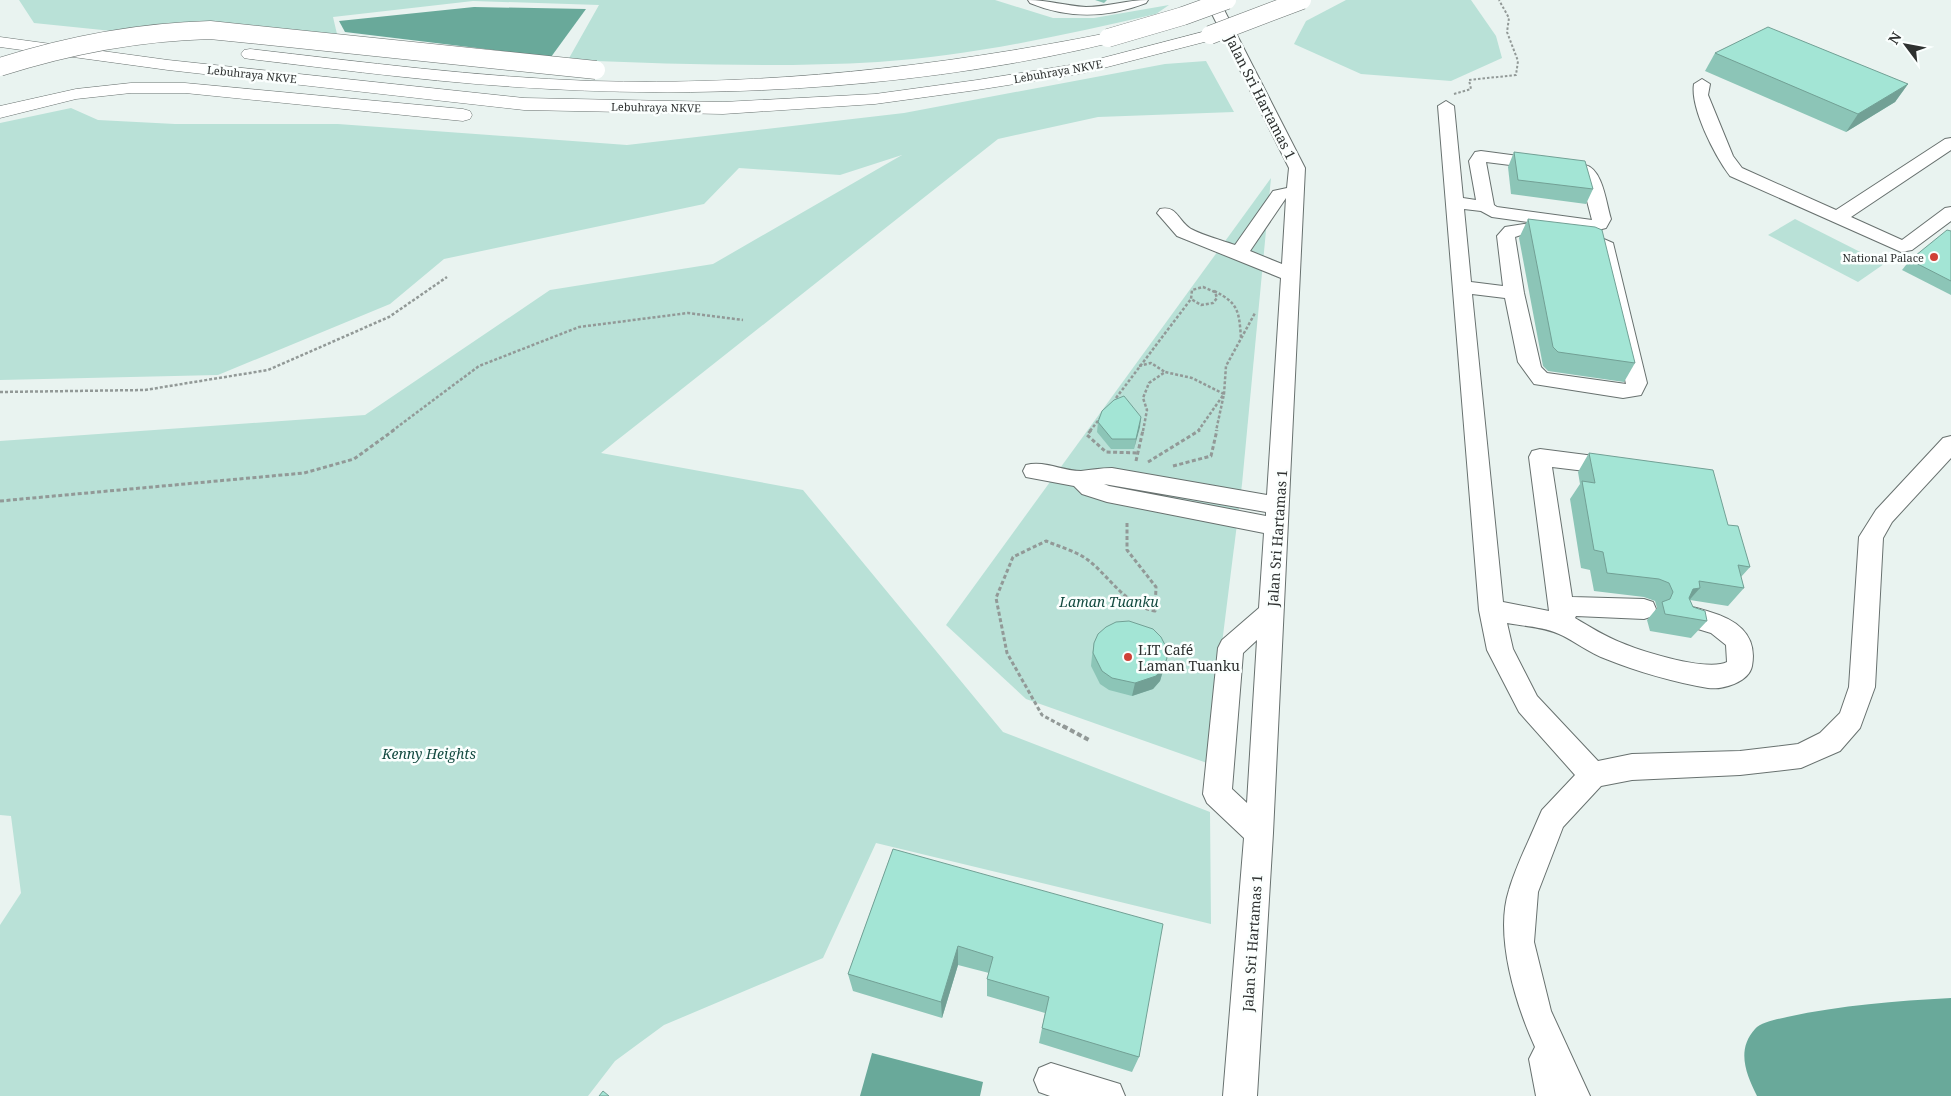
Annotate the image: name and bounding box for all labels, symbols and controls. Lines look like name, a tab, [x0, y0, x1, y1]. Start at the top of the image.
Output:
north arrow	[1881, 20, 1931, 70]
text: N	[1884, 28, 1906, 48]
street label: Jalan Sri Hartamas 1	[1221, 31, 1301, 163]
street label: Lebuhraya NKVE	[1012, 56, 1104, 86]
street label: Lebuhraya NKVE	[206, 62, 298, 86]
street label: Lebuhraya NKVE	[611, 99, 701, 115]
place label: National Palace	[1842, 250, 1924, 265]
marker: National Palace	[1928, 251, 1940, 263]
street label: Jalan Sri Hartamas 1	[1263, 469, 1291, 608]
park label: Laman Tuanku	[1058, 592, 1159, 611]
place label: LIT Café Laman Tuanku	[1138, 640, 1240, 675]
marker: LIT Café Laman Tuanku	[1122, 651, 1134, 663]
park label: Kenny Heights	[381, 744, 477, 763]
street label: Jalan Sri Hartamas 1	[1238, 874, 1266, 1013]

